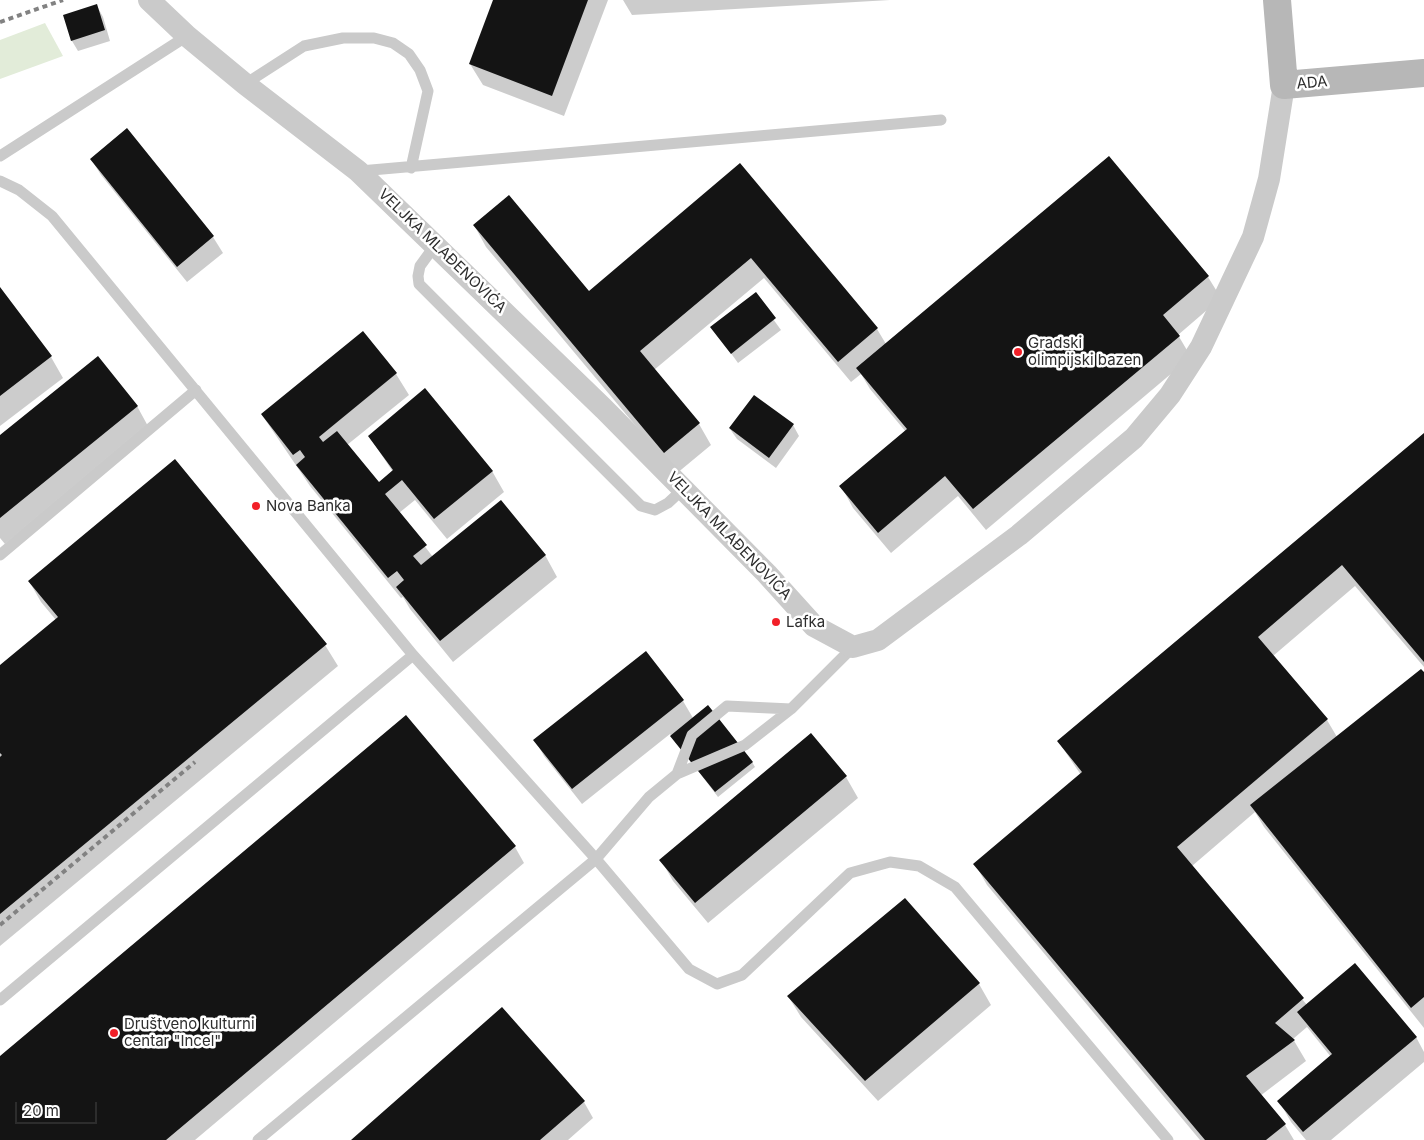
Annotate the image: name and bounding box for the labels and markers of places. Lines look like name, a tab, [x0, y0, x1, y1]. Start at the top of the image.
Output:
place label: Gradski olimpijski bazen	[1028, 334, 1141, 369]
marker: Gradski olimpijski bazen	[1012, 346, 1024, 358]
place label: Nova Banka	[266, 497, 351, 515]
marker: Nova Banka	[250, 500, 262, 512]
place label: Lafka	[786, 613, 825, 631]
marker: Lafka	[770, 616, 782, 628]
place label: Društveno kulturni centar "Incel"	[124, 1015, 255, 1050]
marker: Društveno kulturni centar "Incel"	[108, 1027, 120, 1039]

